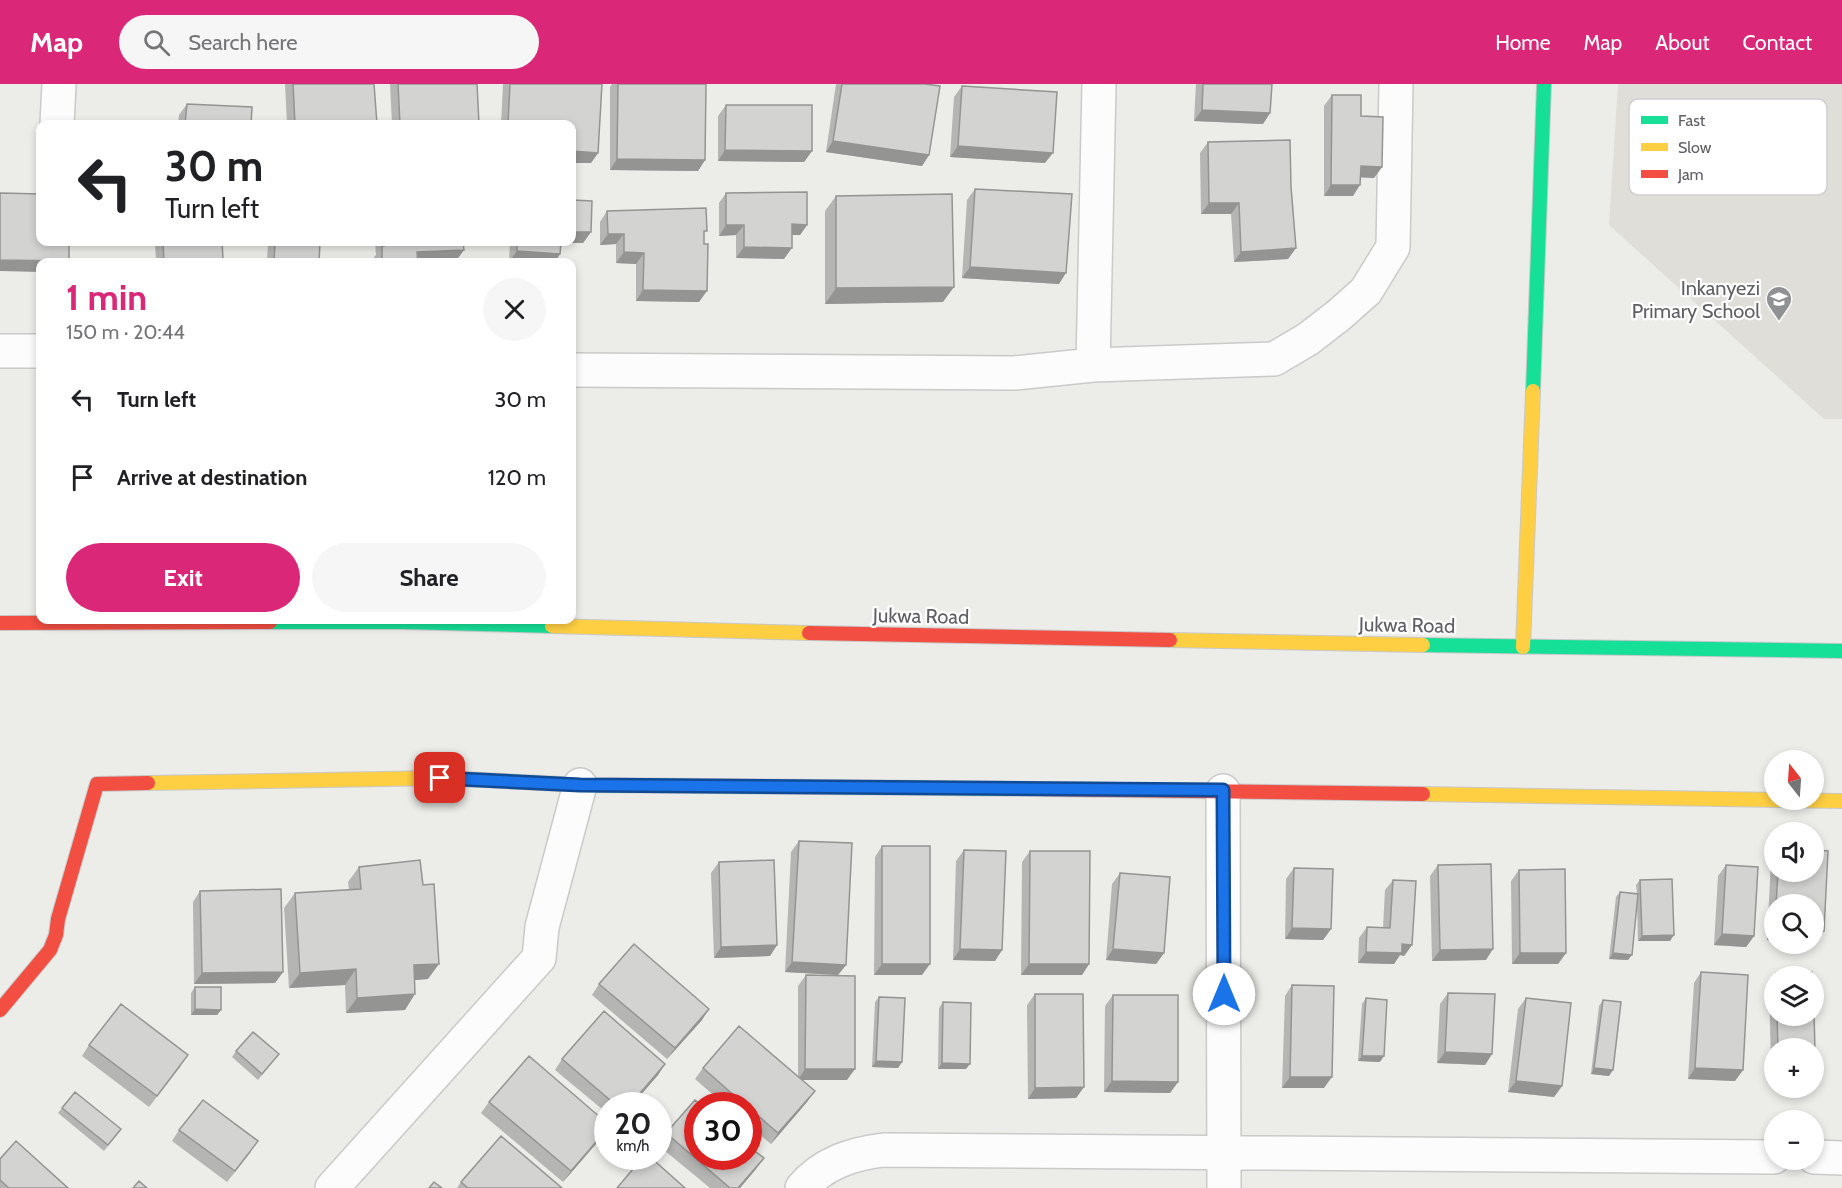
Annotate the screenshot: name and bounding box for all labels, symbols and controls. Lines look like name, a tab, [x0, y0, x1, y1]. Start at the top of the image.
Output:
search box	[119, 15, 539, 69]
text: Map	[30, 25, 83, 59]
icon: search	[140, 26, 173, 59]
text: Search here	[188, 29, 297, 56]
text: Home	[1495, 30, 1551, 55]
text: Map	[1584, 30, 1622, 55]
text: About	[1655, 30, 1709, 55]
text: Contact	[1742, 30, 1812, 55]
legend	[1629, 99, 1827, 195]
text: Fast	[1678, 111, 1706, 130]
text: Slow	[1678, 138, 1712, 157]
text: 30 m	[165, 140, 263, 192]
icon: left	[66, 144, 144, 222]
text: Jam	[1677, 165, 1704, 184]
text: Turn left	[165, 192, 259, 225]
text: 1 min	[66, 275, 147, 319]
place label: Inkanyezi Primary School	[1632, 276, 1760, 323]
button: close	[483, 278, 546, 341]
school or university icon: Inkanyezi Primary School	[1764, 284, 1794, 322]
text: 150 m · 20:44	[66, 320, 185, 344]
icon: left	[66, 383, 99, 416]
text: Turn left	[117, 386, 196, 413]
text: 30 m	[494, 386, 546, 413]
icon: arrive	[66, 461, 99, 494]
text: Arrive at destination	[117, 464, 307, 491]
text: 120 m	[488, 464, 546, 491]
button: Exit	[66, 543, 300, 612]
button: Share	[312, 543, 546, 612]
street label: Jukwa Road	[872, 603, 969, 629]
street label: Jukwa Road	[1358, 612, 1455, 638]
north arrow	[1764, 750, 1824, 810]
map controls	[1764, 750, 1824, 1170]
pin	[414, 752, 465, 803]
icon: arrive	[423, 761, 456, 794]
button: sound	[1764, 822, 1824, 882]
button: search	[1764, 894, 1824, 954]
position arrow	[1192, 962, 1256, 1026]
button: layers	[1764, 966, 1824, 1026]
button: +	[1764, 1038, 1824, 1098]
speed limit sign: 30	[684, 1092, 762, 1170]
text: 20	[614, 1105, 652, 1142]
button: −	[1764, 1110, 1824, 1170]
text: km/h	[617, 1137, 649, 1155]

